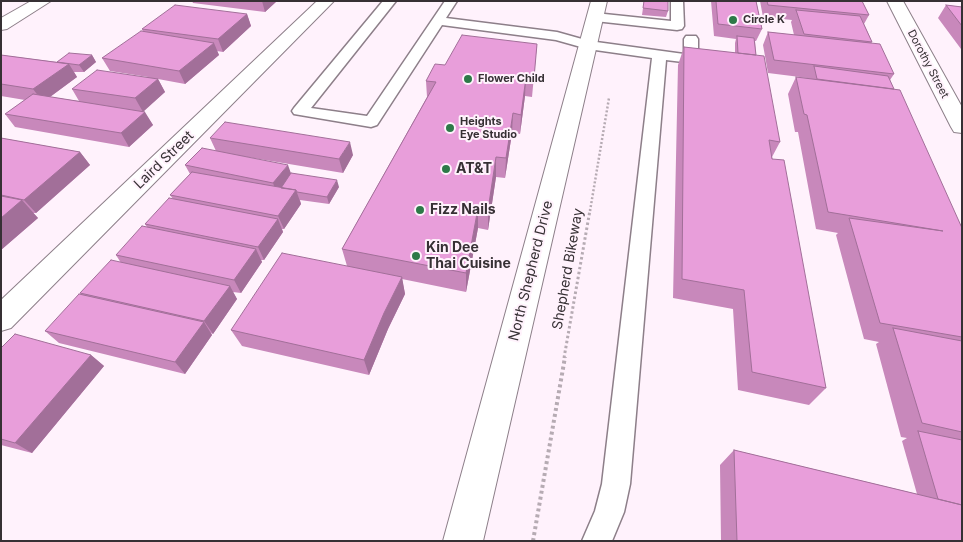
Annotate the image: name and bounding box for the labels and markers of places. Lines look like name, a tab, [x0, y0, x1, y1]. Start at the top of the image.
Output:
place label: Circle K	[743, 13, 785, 27]
marker: Circle K	[727, 14, 739, 26]
place label: Flower Child	[478, 72, 545, 86]
marker: Flower Child	[462, 73, 474, 85]
place label: Heights Eye Studio	[460, 115, 517, 141]
marker: Heights Eye Studio	[444, 122, 456, 134]
place label: AT&T	[456, 161, 492, 177]
marker: AT&T	[440, 163, 452, 175]
place label: Fizz Nails	[430, 202, 496, 218]
marker: Fizz Nails	[414, 204, 426, 216]
place label: Kin Dee Thai Cuisine	[426, 240, 511, 272]
marker: Kin Dee Thai Cuisine	[410, 250, 422, 262]

